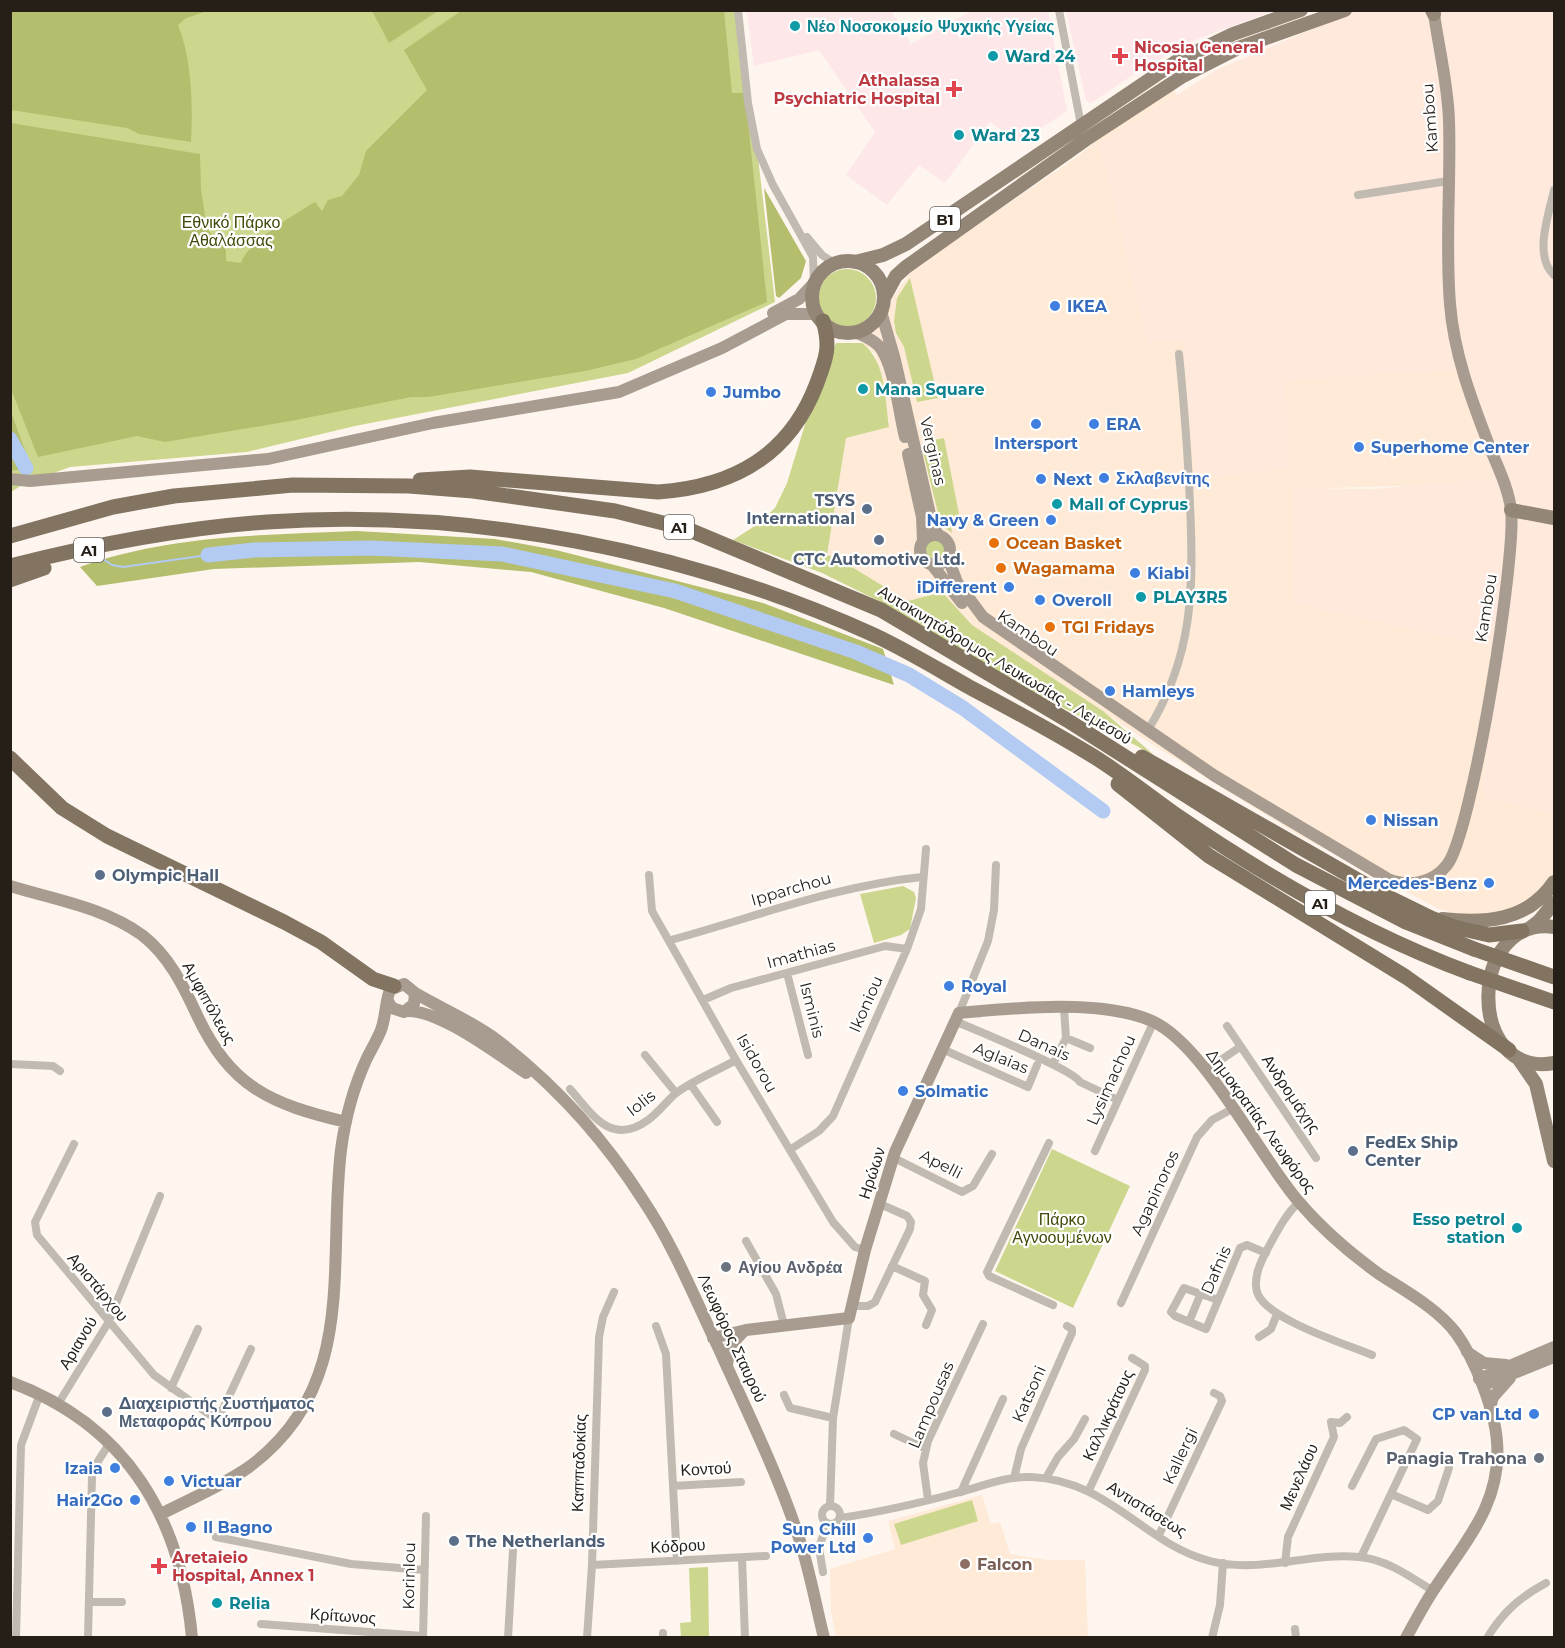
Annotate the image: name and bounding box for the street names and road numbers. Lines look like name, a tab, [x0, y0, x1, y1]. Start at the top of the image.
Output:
street label: Kambou	[1418, 83, 1442, 153]
road number: B1	[930, 207, 960, 231]
street label: Verginas	[916, 415, 950, 487]
road number: A1	[664, 515, 694, 539]
road number: A1	[74, 538, 104, 562]
street label: Kambou	[1471, 572, 1501, 644]
street label: Αυτοκινητόδρομος Λευκωσίας - Λεμεσού	[875, 581, 1135, 749]
street label: Kambou	[994, 606, 1062, 660]
street label: Ipparchou	[749, 868, 833, 910]
road number: A1	[1305, 891, 1335, 915]
street label: Imathias	[765, 936, 837, 972]
street label: Αμφιπόλεως	[178, 958, 240, 1048]
street label: Ikoniou	[845, 973, 887, 1035]
street label: Isminis	[796, 980, 828, 1040]
street label: Danais	[1015, 1025, 1073, 1065]
street label: Isidorou	[733, 1030, 781, 1096]
street label: Lysimachou	[1083, 1032, 1139, 1128]
street label: Aglaias	[971, 1038, 1031, 1078]
street label: Δημοκρατίας Λεωφόρος	[1202, 1045, 1320, 1197]
street label: Ανδρομάχης	[1258, 1051, 1324, 1137]
street label: Iolis	[623, 1086, 659, 1120]
street label: Ηρώων	[855, 1145, 889, 1201]
street label: Apelli	[917, 1145, 965, 1183]
street label: Agapinoros	[1127, 1147, 1183, 1239]
street label: Dafnis	[1197, 1243, 1235, 1297]
street label: Αριστάρχου	[64, 1249, 132, 1325]
street label: Λεωφόρος Σταυρού	[694, 1271, 770, 1405]
street label: Αριανού	[55, 1313, 101, 1373]
street label: Lampousas	[904, 1359, 958, 1451]
street label: Katsoni	[1008, 1363, 1050, 1425]
street label: Καλλικράτους	[1079, 1366, 1138, 1464]
street label: Καππαδοκίας	[568, 1413, 590, 1513]
street label: Kallergi	[1159, 1425, 1201, 1487]
street label: Μενελάου	[1276, 1441, 1322, 1513]
street label: Κοντού	[680, 1458, 732, 1480]
street label: Αντιστάσεως	[1104, 1477, 1191, 1541]
street label: Κόδρου	[650, 1535, 706, 1557]
street label: Korinlou	[399, 1542, 419, 1610]
street label: Κρίτωνος	[309, 1604, 377, 1628]

